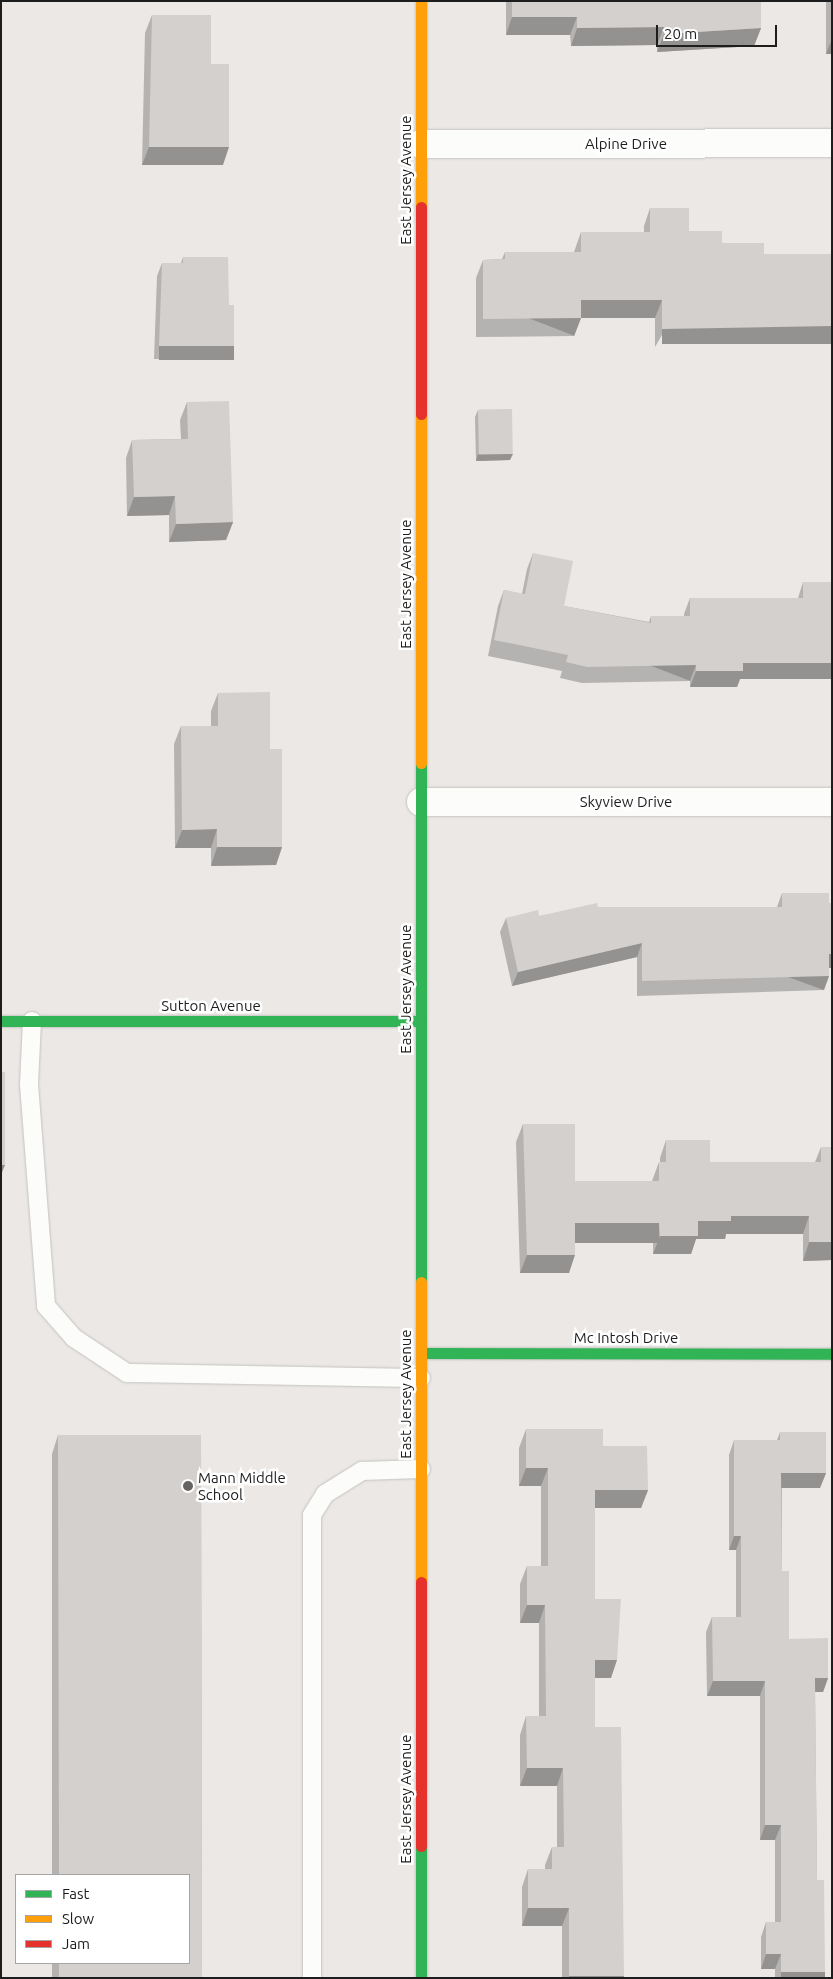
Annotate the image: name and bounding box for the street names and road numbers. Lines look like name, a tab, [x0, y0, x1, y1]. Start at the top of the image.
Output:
street label: East Jersey Avenue	[397, 115, 415, 245]
street label: Alpine Drive	[585, 135, 667, 153]
street label: East Jersey Avenue	[397, 519, 415, 649]
street label: Skyview Drive	[580, 793, 672, 811]
street label: East Jersey Avenue	[397, 924, 415, 1054]
street label: Sutton Avenue	[161, 997, 261, 1015]
street label: East Jersey Avenue	[397, 1329, 415, 1459]
street label: Mc Intosh Drive	[574, 1329, 678, 1347]
street label: East Jersey Avenue	[397, 1734, 415, 1864]

